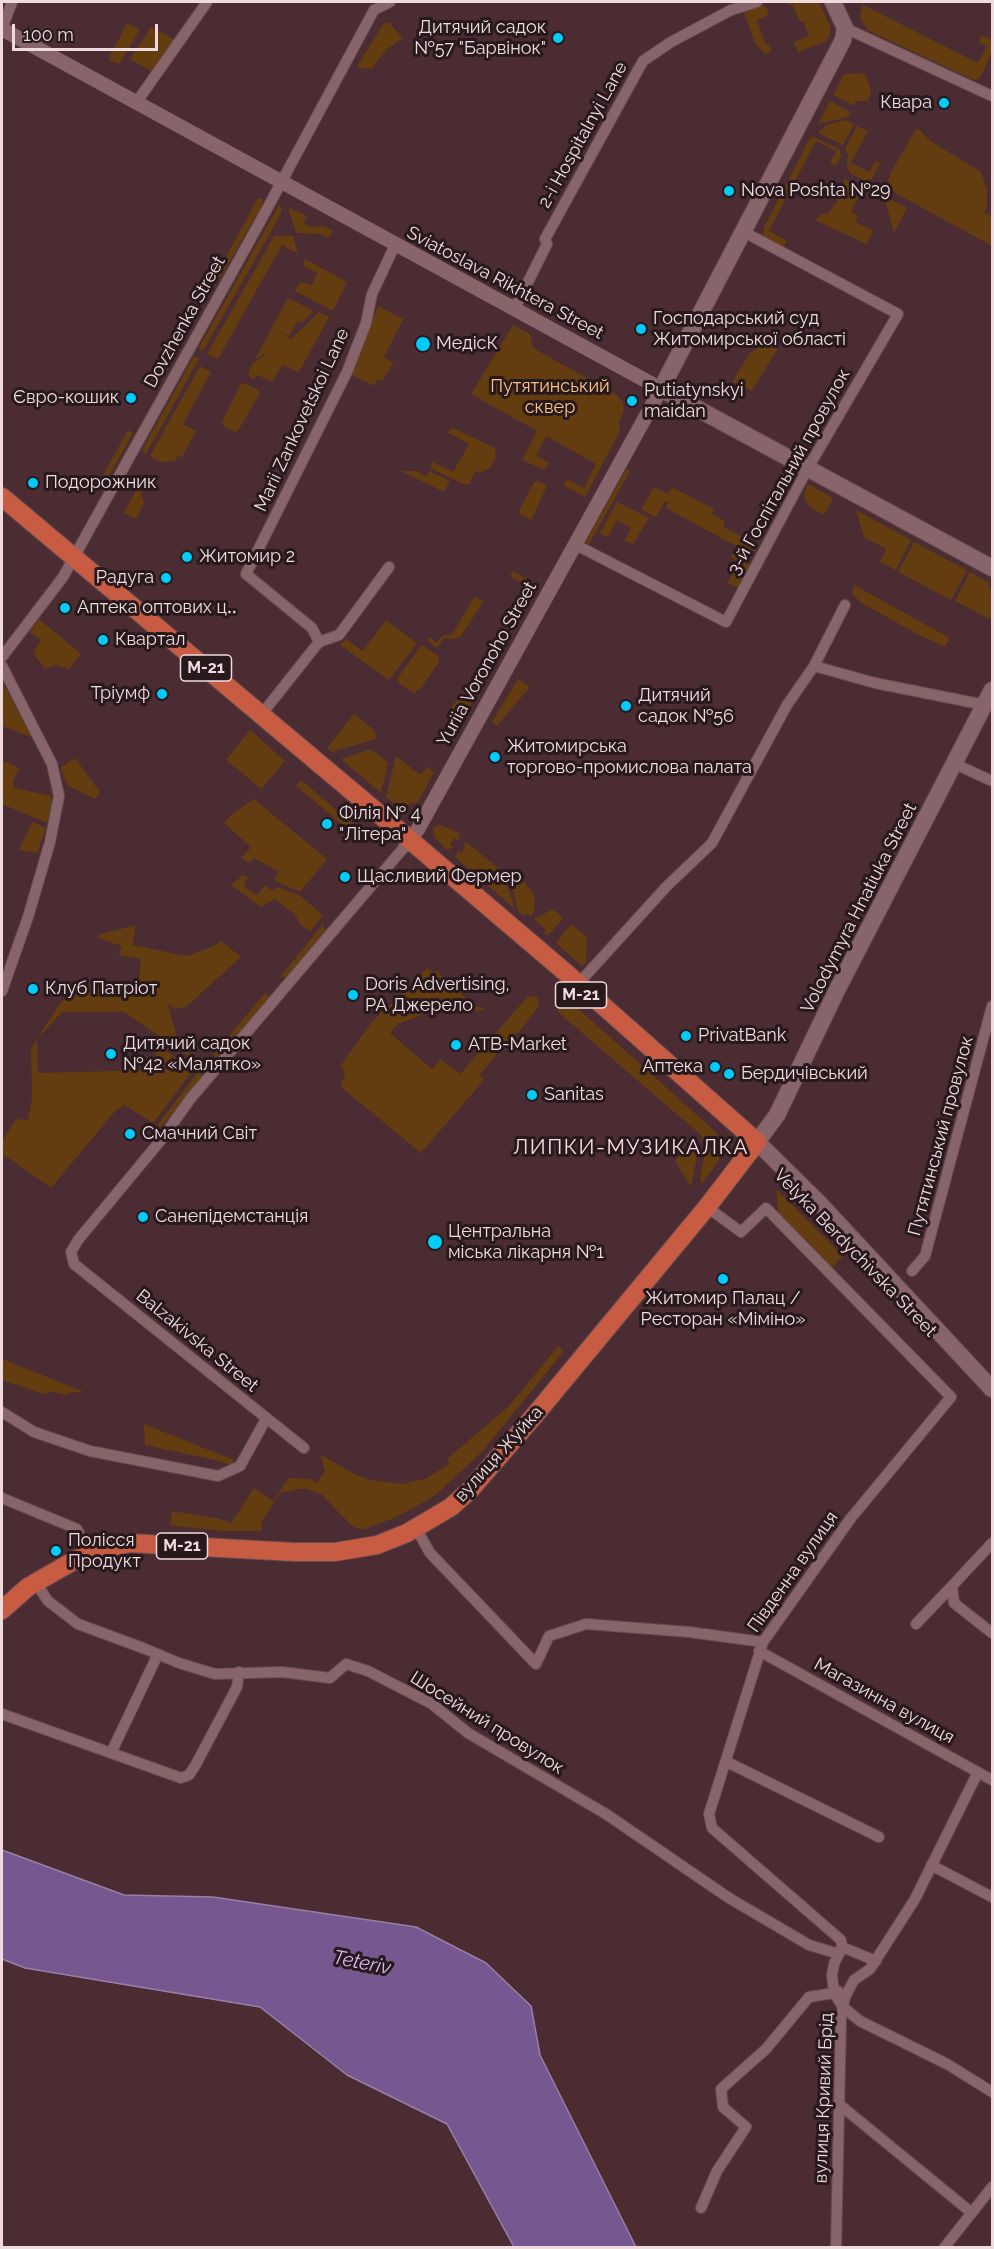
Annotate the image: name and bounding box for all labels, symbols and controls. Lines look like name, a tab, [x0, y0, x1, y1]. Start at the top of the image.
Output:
scale bar	[15, 12, 160, 50]
place label: Дитячий садок №57 "Барвінок"	[414, 17, 546, 60]
text: 100 m	[23, 24, 74, 45]
marker: Дитячий садок №57 "Барвінок"	[551, 31, 565, 45]
street label: 2-i Hospitalnyi Lane	[534, 58, 632, 212]
place label: Квара	[880, 92, 932, 114]
marker: Квара	[937, 96, 951, 110]
place label: Nova Poshta №29	[741, 180, 891, 202]
marker: Nova Poshta №29	[722, 184, 736, 198]
street label: Sviatoslava Rikhtera Street	[403, 222, 607, 344]
street label: Dovzhenka Street	[140, 252, 230, 392]
place label: Господарський суд Житомирської області	[653, 308, 846, 350]
marker: Господарський суд Житомирської області	[634, 322, 648, 336]
street label: Marii Zankovetskoi Lane	[250, 325, 354, 515]
place label: МедісК	[436, 333, 498, 355]
marker: МедісК	[414, 335, 432, 353]
street label: 3-й Госпітальний провулок	[723, 365, 855, 579]
park label: Путятинський сквер	[490, 376, 610, 418]
place label: Putiatynskyi maidan	[644, 380, 744, 422]
place label: Євро-кошик	[13, 387, 119, 409]
marker: Євро-кошик	[124, 391, 138, 405]
marker: Putiatynskyi maidan	[625, 394, 639, 408]
place label: Подорожник	[45, 472, 156, 494]
marker: Подорожник	[26, 476, 40, 490]
place label: Житомир 2	[199, 546, 295, 568]
marker: Житомир 2	[180, 550, 194, 564]
place label: Радуга	[96, 567, 154, 589]
marker: Радуга	[159, 571, 173, 585]
street label: Yuriia Voronoho Street	[433, 578, 541, 750]
place label: Аптека оптових ц‥	[77, 597, 237, 619]
marker: Аптека оптових ц‥	[58, 601, 72, 615]
place label: Квартал	[115, 629, 186, 651]
marker: Квартал	[96, 633, 110, 647]
road number: М-21	[180, 655, 232, 681]
place label: Тріумф	[91, 683, 150, 705]
place label: Дитячий садок №56	[638, 685, 734, 728]
marker: Тріумф	[155, 687, 169, 701]
marker: Дитячий садок №56	[619, 699, 633, 713]
place label: Житомирська торгово-промислова палата	[507, 736, 752, 778]
marker: Житомирська торгово-промислова палата	[488, 750, 502, 764]
street label: Volodymyra Hnatiuka Street	[796, 799, 922, 1017]
place label: Філія № 4 "Літера"	[339, 803, 421, 846]
marker: Філія № 4 "Літера"	[320, 817, 334, 831]
place label: Щасливий Фермер	[357, 866, 522, 888]
marker: Щасливий Фермер	[338, 870, 352, 884]
place label: Doris Advertising, РА Джерело	[365, 974, 510, 1016]
place label: Клуб Патріот	[45, 978, 157, 1000]
marker: Клуб Патріот	[26, 982, 40, 996]
road number: М-21	[556, 982, 606, 1008]
marker: Doris Advertising, РА Джерело	[346, 988, 360, 1002]
place label: PrivatBank	[698, 1025, 786, 1047]
marker: PrivatBank	[679, 1029, 693, 1043]
place label: Дитячий садок №42 «Малятко»	[123, 1033, 261, 1076]
place label: ATB-Market	[468, 1034, 567, 1056]
street label: Путятинський провулок	[904, 1034, 978, 1238]
marker: ATB-Market	[449, 1038, 463, 1052]
marker: Дитячий садок №42 «Малятко»	[104, 1047, 118, 1061]
place label: Аптека	[642, 1056, 703, 1078]
marker: Аптека	[708, 1060, 722, 1074]
place label: Бердичівський	[741, 1063, 868, 1085]
marker: Бердичівський	[722, 1067, 736, 1081]
place label: Sanitas	[544, 1084, 604, 1106]
marker: Sanitas	[525, 1088, 539, 1102]
place label: Смачний Світ	[142, 1123, 257, 1145]
marker: Смачний Світ	[123, 1127, 137, 1141]
district label: ЛИПКИ-МУЗИКАЛКА	[513, 1135, 749, 1161]
street label: Velyka Berdychivska Street	[769, 1164, 941, 1342]
place label: Санепідемстанція	[155, 1206, 308, 1228]
marker: Санепідемстанція	[136, 1210, 150, 1224]
place label: Центральна міська лікарня №1	[448, 1221, 604, 1264]
marker: Центральна міська лікарня №1	[426, 1233, 444, 1251]
marker: Житомир Палац / Ресторан «Міміно»	[716, 1272, 730, 1286]
street label: Balzakivska Street	[132, 1285, 262, 1397]
place label: Житомир Палац / Ресторан «Міміно»	[640, 1288, 806, 1330]
street label: вулиця Жуйка	[450, 1402, 548, 1506]
street label: Південна вулиця	[743, 1507, 843, 1637]
place label: Полісся Продукт	[68, 1530, 141, 1572]
road number: М-21	[156, 1533, 207, 1559]
marker: Полісся Продукт	[49, 1544, 63, 1558]
street label: Магазинна вулиця	[810, 1653, 958, 1749]
street label: Шосейний провулок	[406, 1667, 568, 1779]
water label: Teteriv	[331, 1946, 393, 1980]
street label: вулиця Кривий Брід	[810, 2012, 838, 2184]

